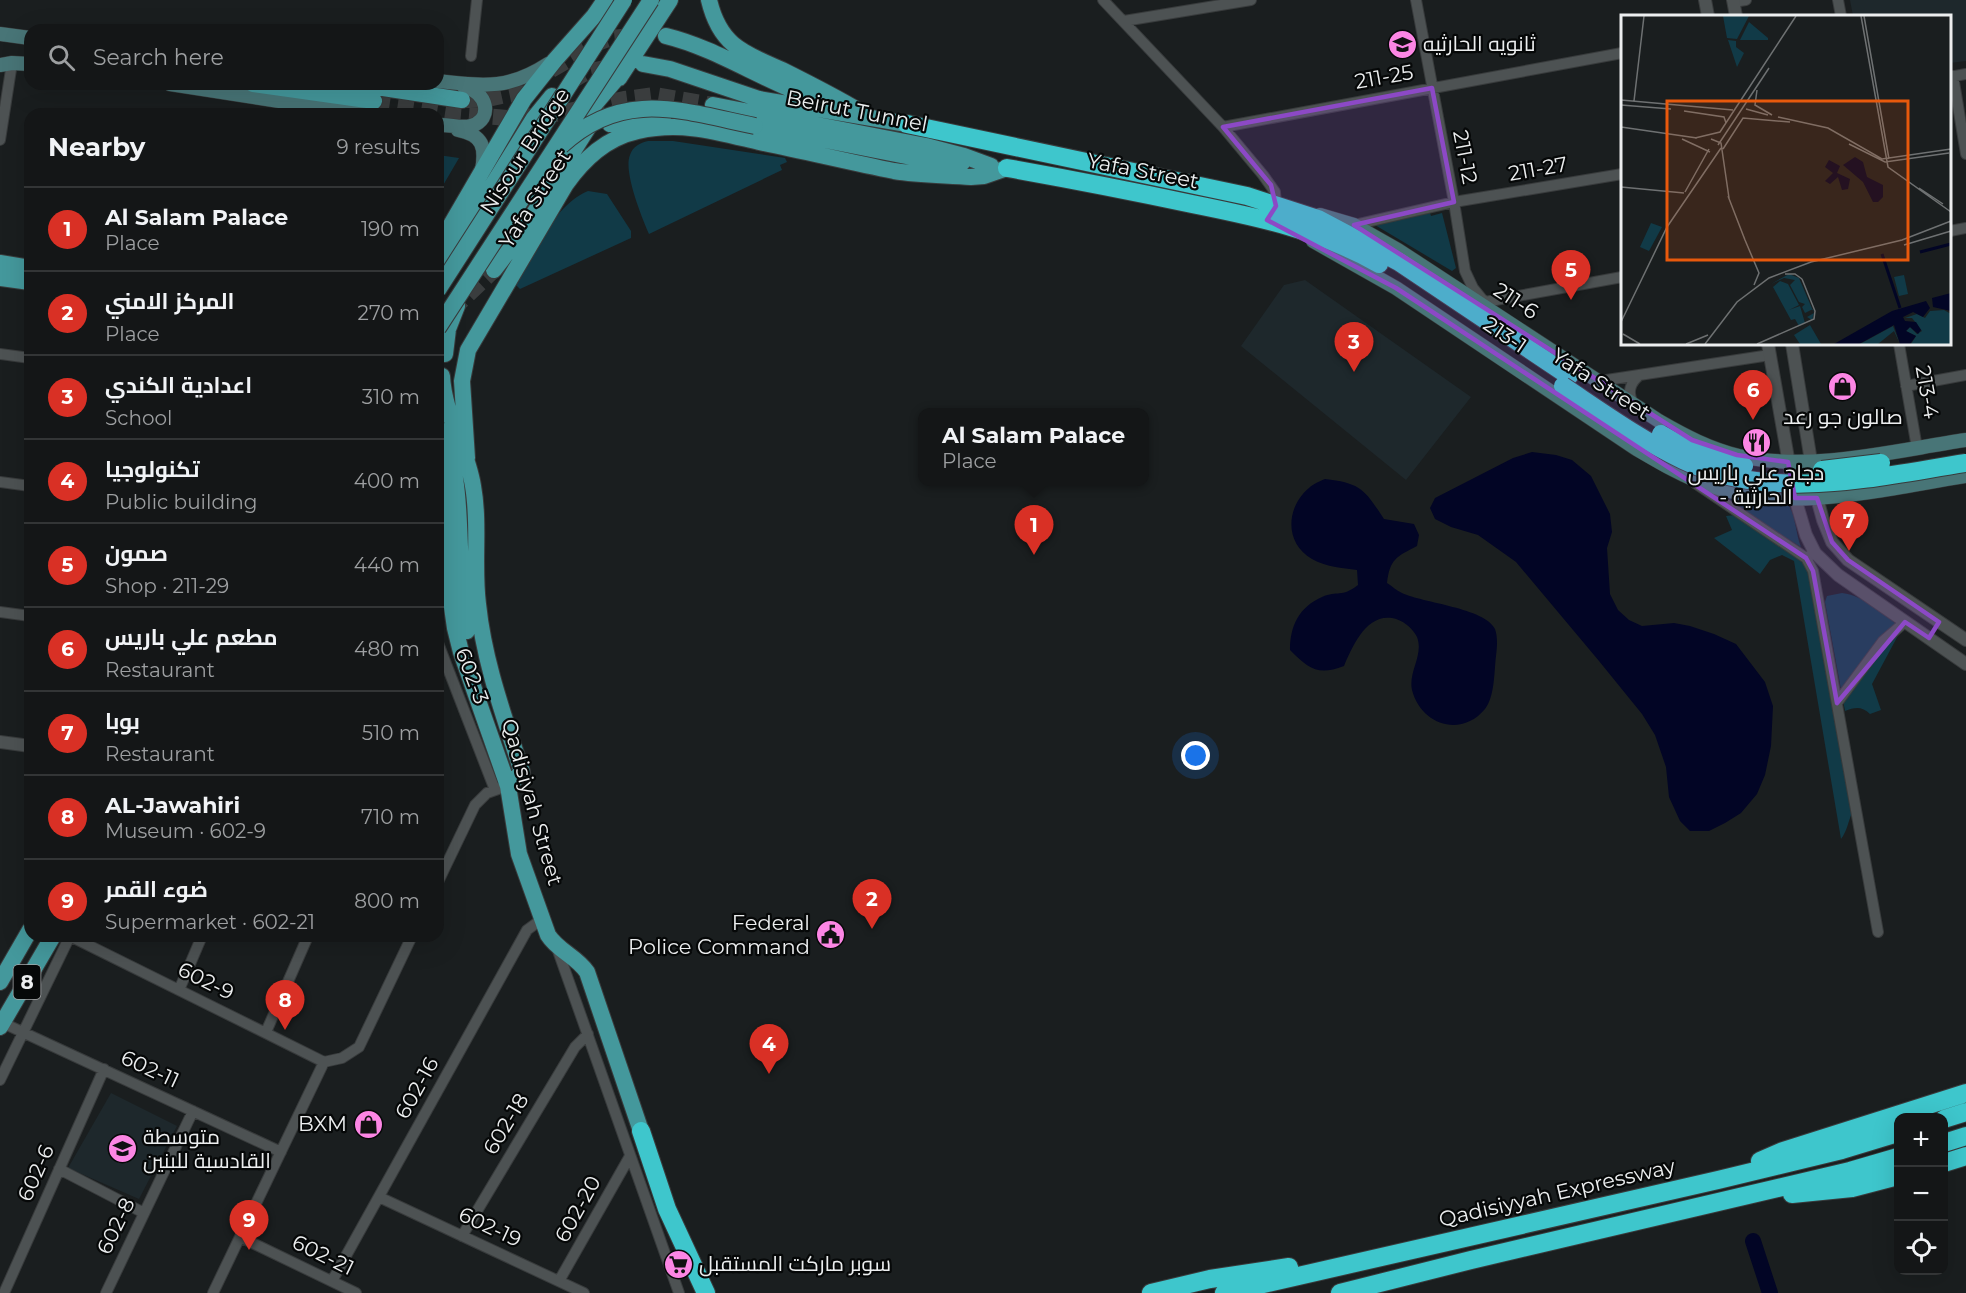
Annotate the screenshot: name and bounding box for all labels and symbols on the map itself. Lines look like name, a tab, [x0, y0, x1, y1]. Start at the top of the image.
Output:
inset map	[1621, 15, 1951, 345]
school or university icon: ثانويه الحارثيه	[1386, 28, 1418, 60]
place label: ثانويه الحارثيه	[1423, 31, 1536, 56]
street label: 211-25	[1353, 59, 1415, 94]
street label: Nisour Bridge	[475, 83, 575, 218]
street label: Beirut Tunnel	[784, 85, 930, 136]
street label: 211-12	[1448, 128, 1483, 186]
street label: Yafa Street	[493, 145, 576, 253]
street label: Yafa Street	[1085, 147, 1201, 194]
street label: 211-27	[1507, 151, 1569, 186]
pin: 5	[1552, 250, 1590, 300]
street label: 211-6	[1489, 277, 1543, 324]
street label: 213-1	[1479, 311, 1532, 358]
pin: 3	[1334, 322, 1374, 372]
street label: Yafa Street	[1547, 342, 1655, 425]
street label: 213-4	[1911, 363, 1944, 421]
pin: 6	[1734, 370, 1772, 420]
shop icon: صالون جو رعد	[1827, 370, 1859, 402]
place label: صالون جو رعد	[1783, 404, 1903, 430]
restaurant icon: دجاج علي باريس - الحارثية	[1740, 426, 1772, 458]
place label: دجاج علي باريس - الحارثية	[1688, 460, 1824, 509]
pin: 7	[1830, 502, 1868, 551]
pin: 1	[1014, 506, 1054, 555]
street label: 602-3	[450, 644, 495, 707]
street label: Qadisiyah Street	[497, 716, 568, 888]
your location	[1181, 741, 1210, 770]
pin: 2	[852, 880, 892, 929]
place label: Federal Police Command	[628, 910, 810, 959]
public building icon: Federal Police Command	[815, 919, 847, 951]
street label: 602-9	[174, 956, 238, 1005]
road number: 8	[14, 965, 40, 999]
pin: 8	[266, 980, 304, 1030]
pin: 4	[750, 1024, 788, 1074]
street label: 602-11	[117, 1044, 183, 1093]
street label: 602-16	[390, 1052, 444, 1123]
street label: 602-18	[478, 1089, 534, 1159]
shop icon: BXM	[352, 1108, 384, 1140]
place label: BXM	[298, 1111, 347, 1136]
place label: متوسطة القادسية للبنين	[143, 1124, 271, 1174]
school or university icon: متوسطة القادسية للبنين	[106, 1133, 138, 1165]
street label: 602-6	[12, 1140, 59, 1205]
street label: Qadisiyyah Expressway	[1436, 1153, 1678, 1232]
street label: 602-20	[549, 1171, 606, 1246]
street label: 602-8	[91, 1193, 140, 1258]
pin: 9	[230, 1200, 268, 1250]
street label: 602-19	[455, 1201, 526, 1252]
street label: 602-21	[288, 1229, 358, 1280]
supermarket icon: سوبر ماركت المستقبل	[662, 1248, 694, 1280]
place label: سوبر ماركت المستقبل	[699, 1251, 891, 1277]

